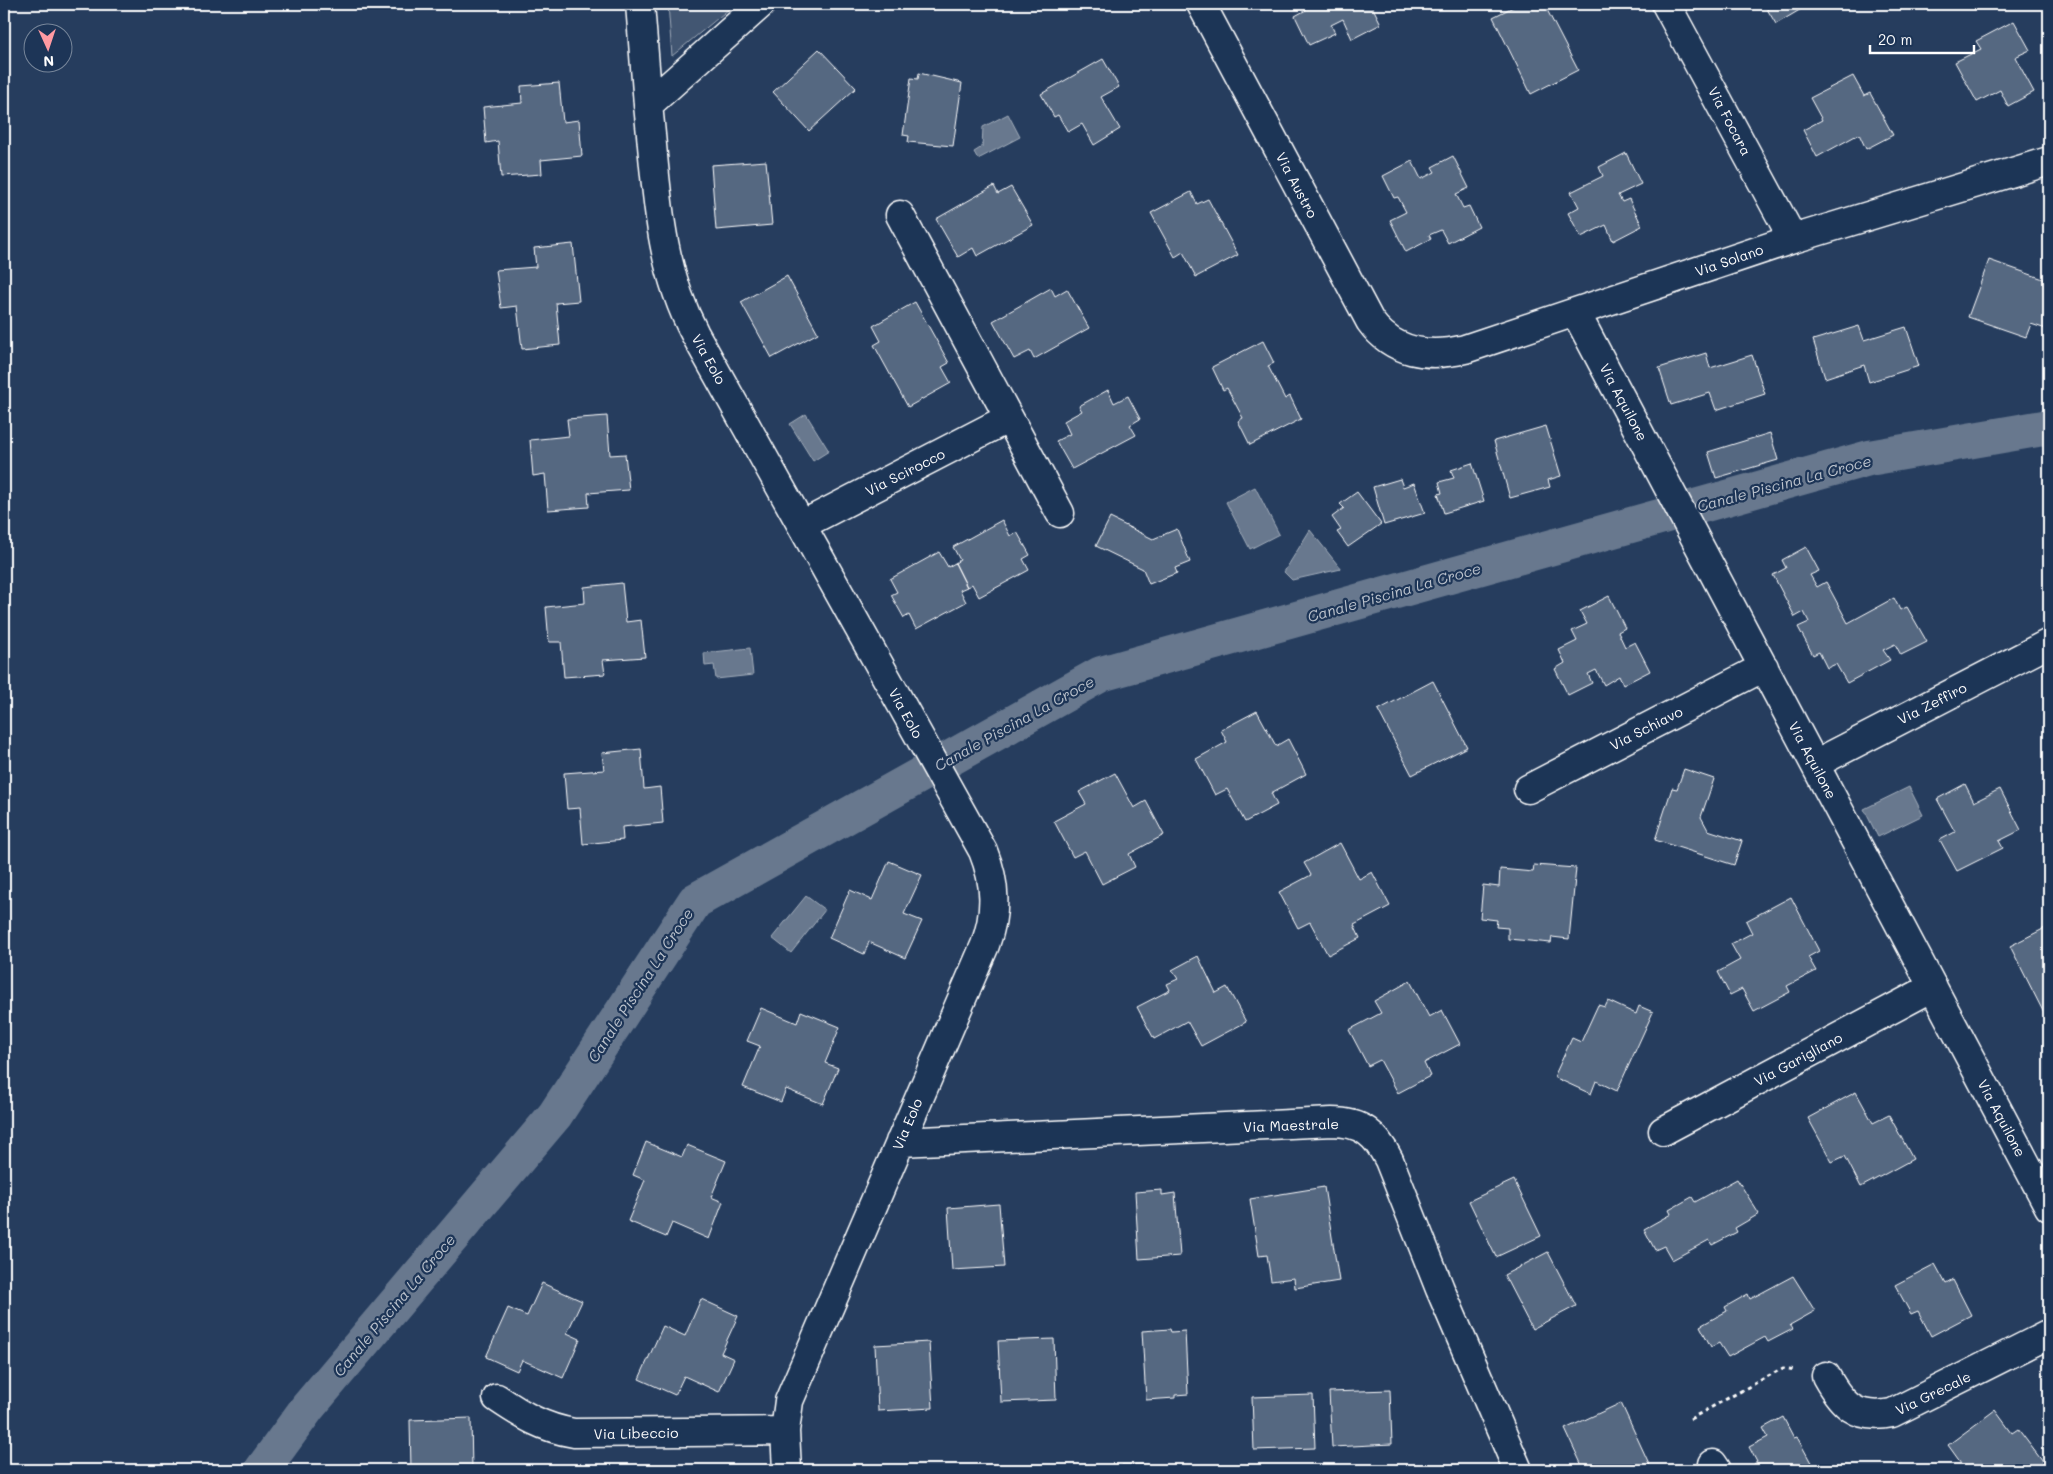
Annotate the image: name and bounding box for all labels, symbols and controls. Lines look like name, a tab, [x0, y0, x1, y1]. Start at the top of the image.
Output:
north arrow	[22, 22, 72, 72]
scale bar	[1870, 22, 1974, 54]
text: 20 m	[1878, 29, 1912, 49]
text: N	[43, 52, 55, 71]
street label: Via Focara	[1704, 83, 1756, 159]
street label: Via Austro	[1272, 149, 1322, 221]
street label: Via Solano	[1692, 239, 1766, 281]
street label: Via Eolo	[687, 330, 731, 388]
street label: Via Aquilone	[1596, 360, 1652, 444]
street label: Via Scirocco	[862, 444, 948, 500]
water label: Canale Piscina La Croce	[1695, 450, 1873, 516]
water label: Canale Piscina La Croce	[1305, 558, 1483, 626]
water label: Canale Piscina La Croce	[931, 671, 1097, 775]
street label: Via Zeffiro	[1894, 677, 1970, 729]
street label: Via Eolo	[884, 684, 928, 742]
street label: Via Schiavo	[1606, 702, 1686, 754]
street label: Via Aquilone	[1785, 718, 1841, 802]
water label: Canale Piscina La Croce	[583, 904, 697, 1066]
street label: Via Garigliano	[1750, 1028, 1846, 1090]
street label: Via Aquilone	[1974, 1076, 2030, 1160]
street label: Via Eolo	[888, 1095, 926, 1153]
street label: Via Maestrale	[1243, 1114, 1339, 1136]
water label: Canale Piscina La Croce	[329, 1230, 459, 1380]
street label: Via Grecale	[1892, 1367, 1974, 1419]
street label: Via Libeccio	[593, 1423, 679, 1443]

